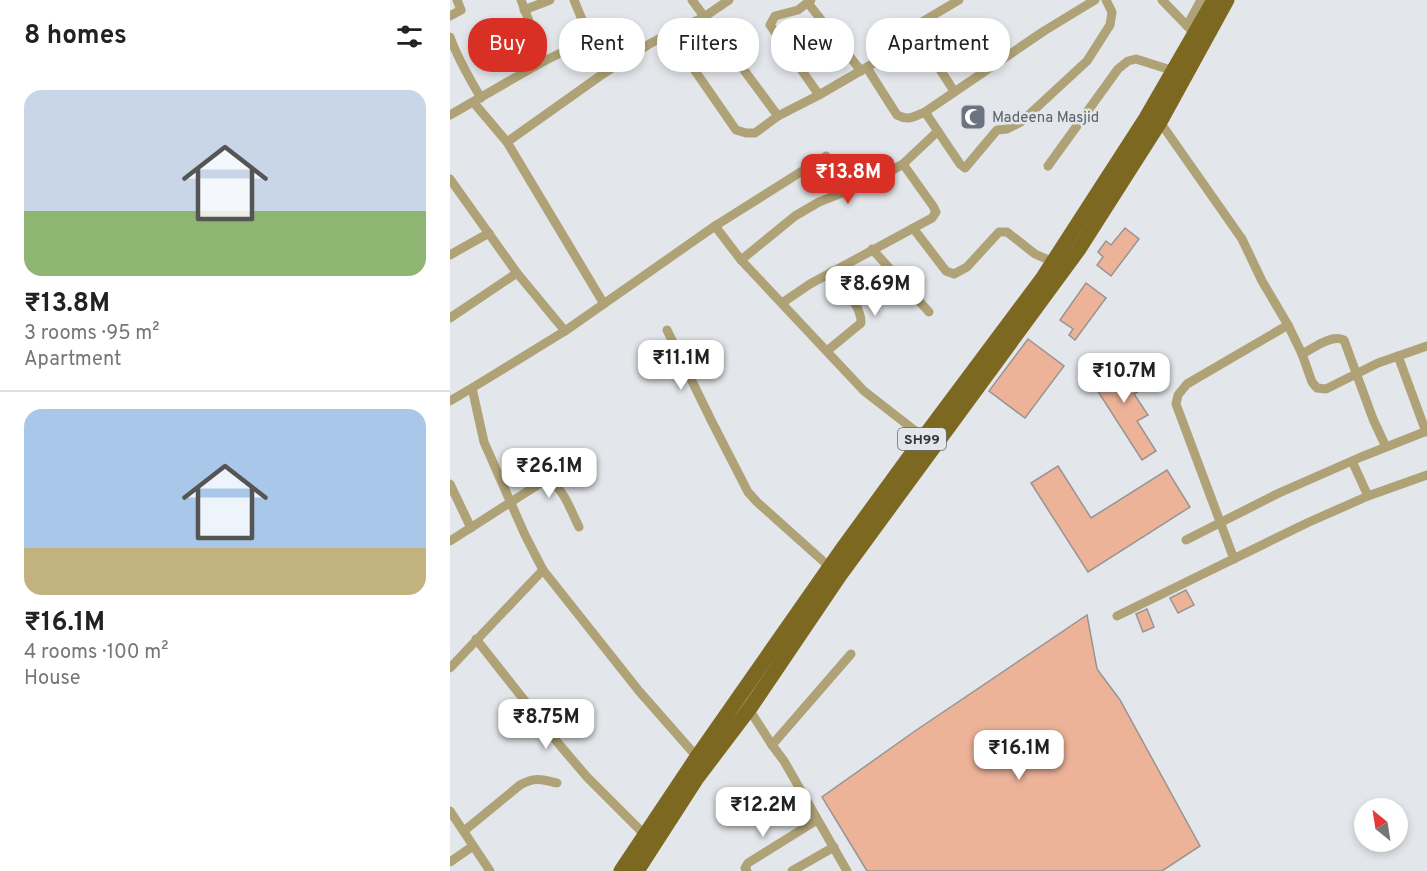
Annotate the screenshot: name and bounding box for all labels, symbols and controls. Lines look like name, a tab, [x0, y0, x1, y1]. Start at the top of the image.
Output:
chip: Buy	[468, 18, 547, 72]
chip: Rent	[559, 18, 645, 72]
chip: Filters	[657, 18, 759, 72]
chip: New	[771, 18, 854, 72]
chip: Apartment	[866, 18, 1010, 72]
text: 8 homes	[24, 20, 127, 53]
icon: filters	[393, 20, 426, 53]
mosque icon: Madeena Masjid	[958, 102, 988, 132]
place label: Madeena Masjid	[992, 109, 1099, 128]
icon: home	[171, 129, 279, 237]
pin: ₹13.8M	[799, 154, 897, 205]
text: ₹13.8M	[815, 160, 881, 186]
pin: ₹8.69M	[826, 266, 924, 317]
text: ₹8.69M	[840, 272, 910, 298]
text: ₹13.8M	[24, 288, 110, 321]
text: 3 rooms · 95 m²	[24, 321, 160, 347]
pin: ₹11.1M	[632, 340, 730, 391]
text: ₹11.1M	[652, 346, 710, 372]
text: Apartment	[24, 347, 122, 373]
pin: ₹10.7M	[1075, 353, 1173, 404]
text: ₹10.7M	[1092, 359, 1156, 385]
road number: SH99	[898, 428, 946, 450]
icon: home	[171, 448, 279, 556]
pin: ₹26.1M	[500, 448, 598, 499]
text: ₹26.1M	[516, 454, 582, 480]
text: ₹16.1M	[24, 607, 105, 640]
text: 4 rooms · 100 m²	[24, 640, 169, 666]
text: House	[24, 666, 80, 692]
pin: ₹8.75M	[497, 699, 595, 750]
text: ₹8.75M	[512, 705, 580, 731]
pin: ₹16.1M	[970, 730, 1068, 781]
text: ₹16.1M	[988, 736, 1050, 762]
pin: ₹12.2M	[714, 787, 812, 838]
text: ₹12.2M	[730, 793, 796, 819]
north arrow	[1354, 798, 1408, 852]
map controls	[1354, 798, 1408, 852]

